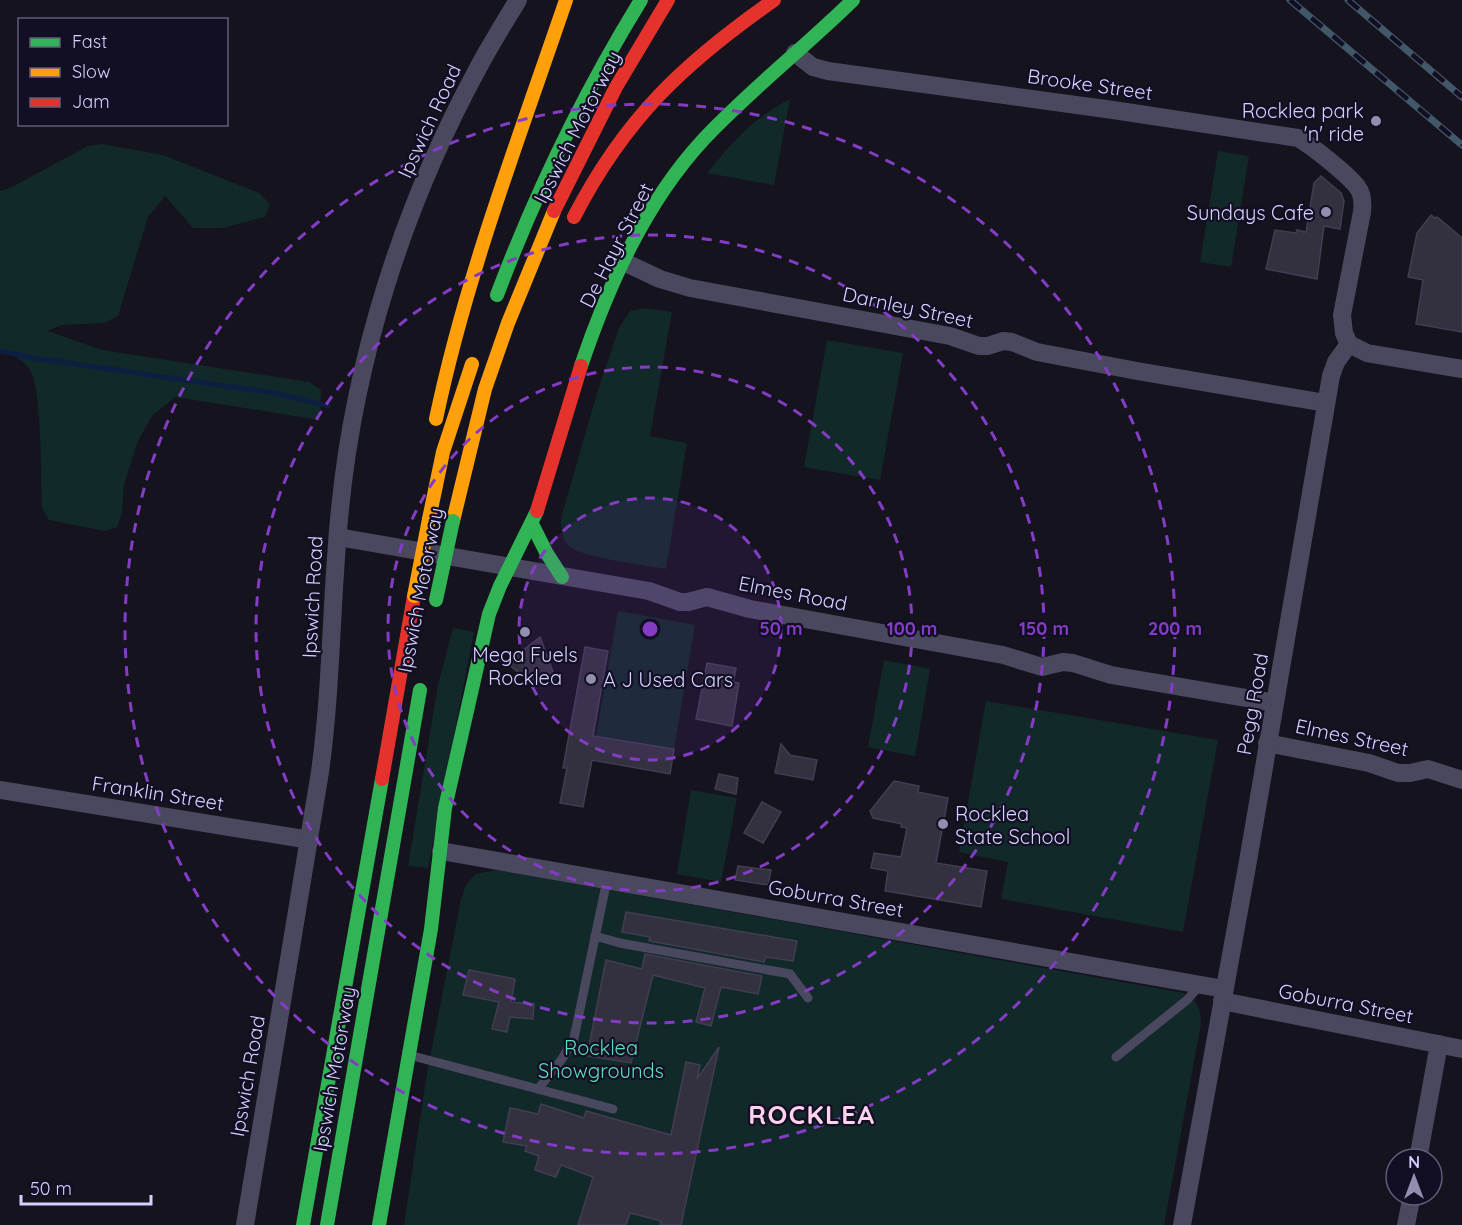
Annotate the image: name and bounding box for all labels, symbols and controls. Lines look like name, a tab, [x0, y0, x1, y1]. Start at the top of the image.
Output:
legend	[18, 18, 228, 126]
text: Fast	[72, 30, 107, 53]
street label: Ipswich Motorway	[528, 47, 626, 207]
text: Slow	[72, 60, 110, 83]
street label: Ipswich Road	[392, 60, 466, 182]
street label: Brooke Street	[1026, 63, 1154, 105]
text: Jam	[72, 90, 110, 113]
place label: Rocklea park 'n' ride	[1242, 98, 1364, 146]
marker: Rocklea park 'n' ride	[1369, 114, 1383, 128]
street label: De Hayr Street	[574, 178, 658, 312]
place label: Sundays Cafe	[1187, 200, 1314, 225]
marker: Sundays Cafe	[1319, 205, 1333, 219]
street label: Darnley Street	[840, 281, 976, 333]
street label: Ipswich Motorway	[392, 505, 448, 675]
street label: Ipswich Road	[296, 535, 328, 659]
street label: Elmes Road	[737, 570, 849, 616]
text: 50 m	[759, 617, 803, 640]
text: 100 m	[887, 617, 937, 640]
text: 150 m	[1019, 617, 1069, 640]
text: 200 m	[1148, 617, 1202, 640]
centre of rings	[640, 619, 660, 639]
marker: Mega Fuels Rocklea	[518, 625, 532, 639]
place label: Mega Fuels Rocklea	[472, 642, 578, 690]
street label: Pegg Road	[1231, 651, 1273, 757]
place label: A J Used Cars	[603, 667, 733, 692]
marker: A J Used Cars	[584, 672, 598, 686]
street label: Elmes Street	[1293, 713, 1411, 761]
street label: Franklin Street	[90, 770, 226, 816]
place label: Rocklea State School	[955, 801, 1070, 849]
marker: Rocklea State School	[936, 817, 950, 831]
street label: Goburra Street	[766, 874, 906, 922]
street label: Goburra Street	[1276, 978, 1416, 1028]
street label: Ipswich Motorway	[307, 984, 361, 1154]
street label: Ipswich Road	[224, 1013, 270, 1139]
park label: Rocklea Showgrounds	[538, 1035, 664, 1083]
district label: ROCKLEA	[748, 1098, 876, 1131]
north arrow	[1384, 1147, 1444, 1207]
text: N	[1408, 1152, 1420, 1172]
scale bar	[21, 1168, 152, 1206]
text: 50 m	[30, 1177, 72, 1200]

